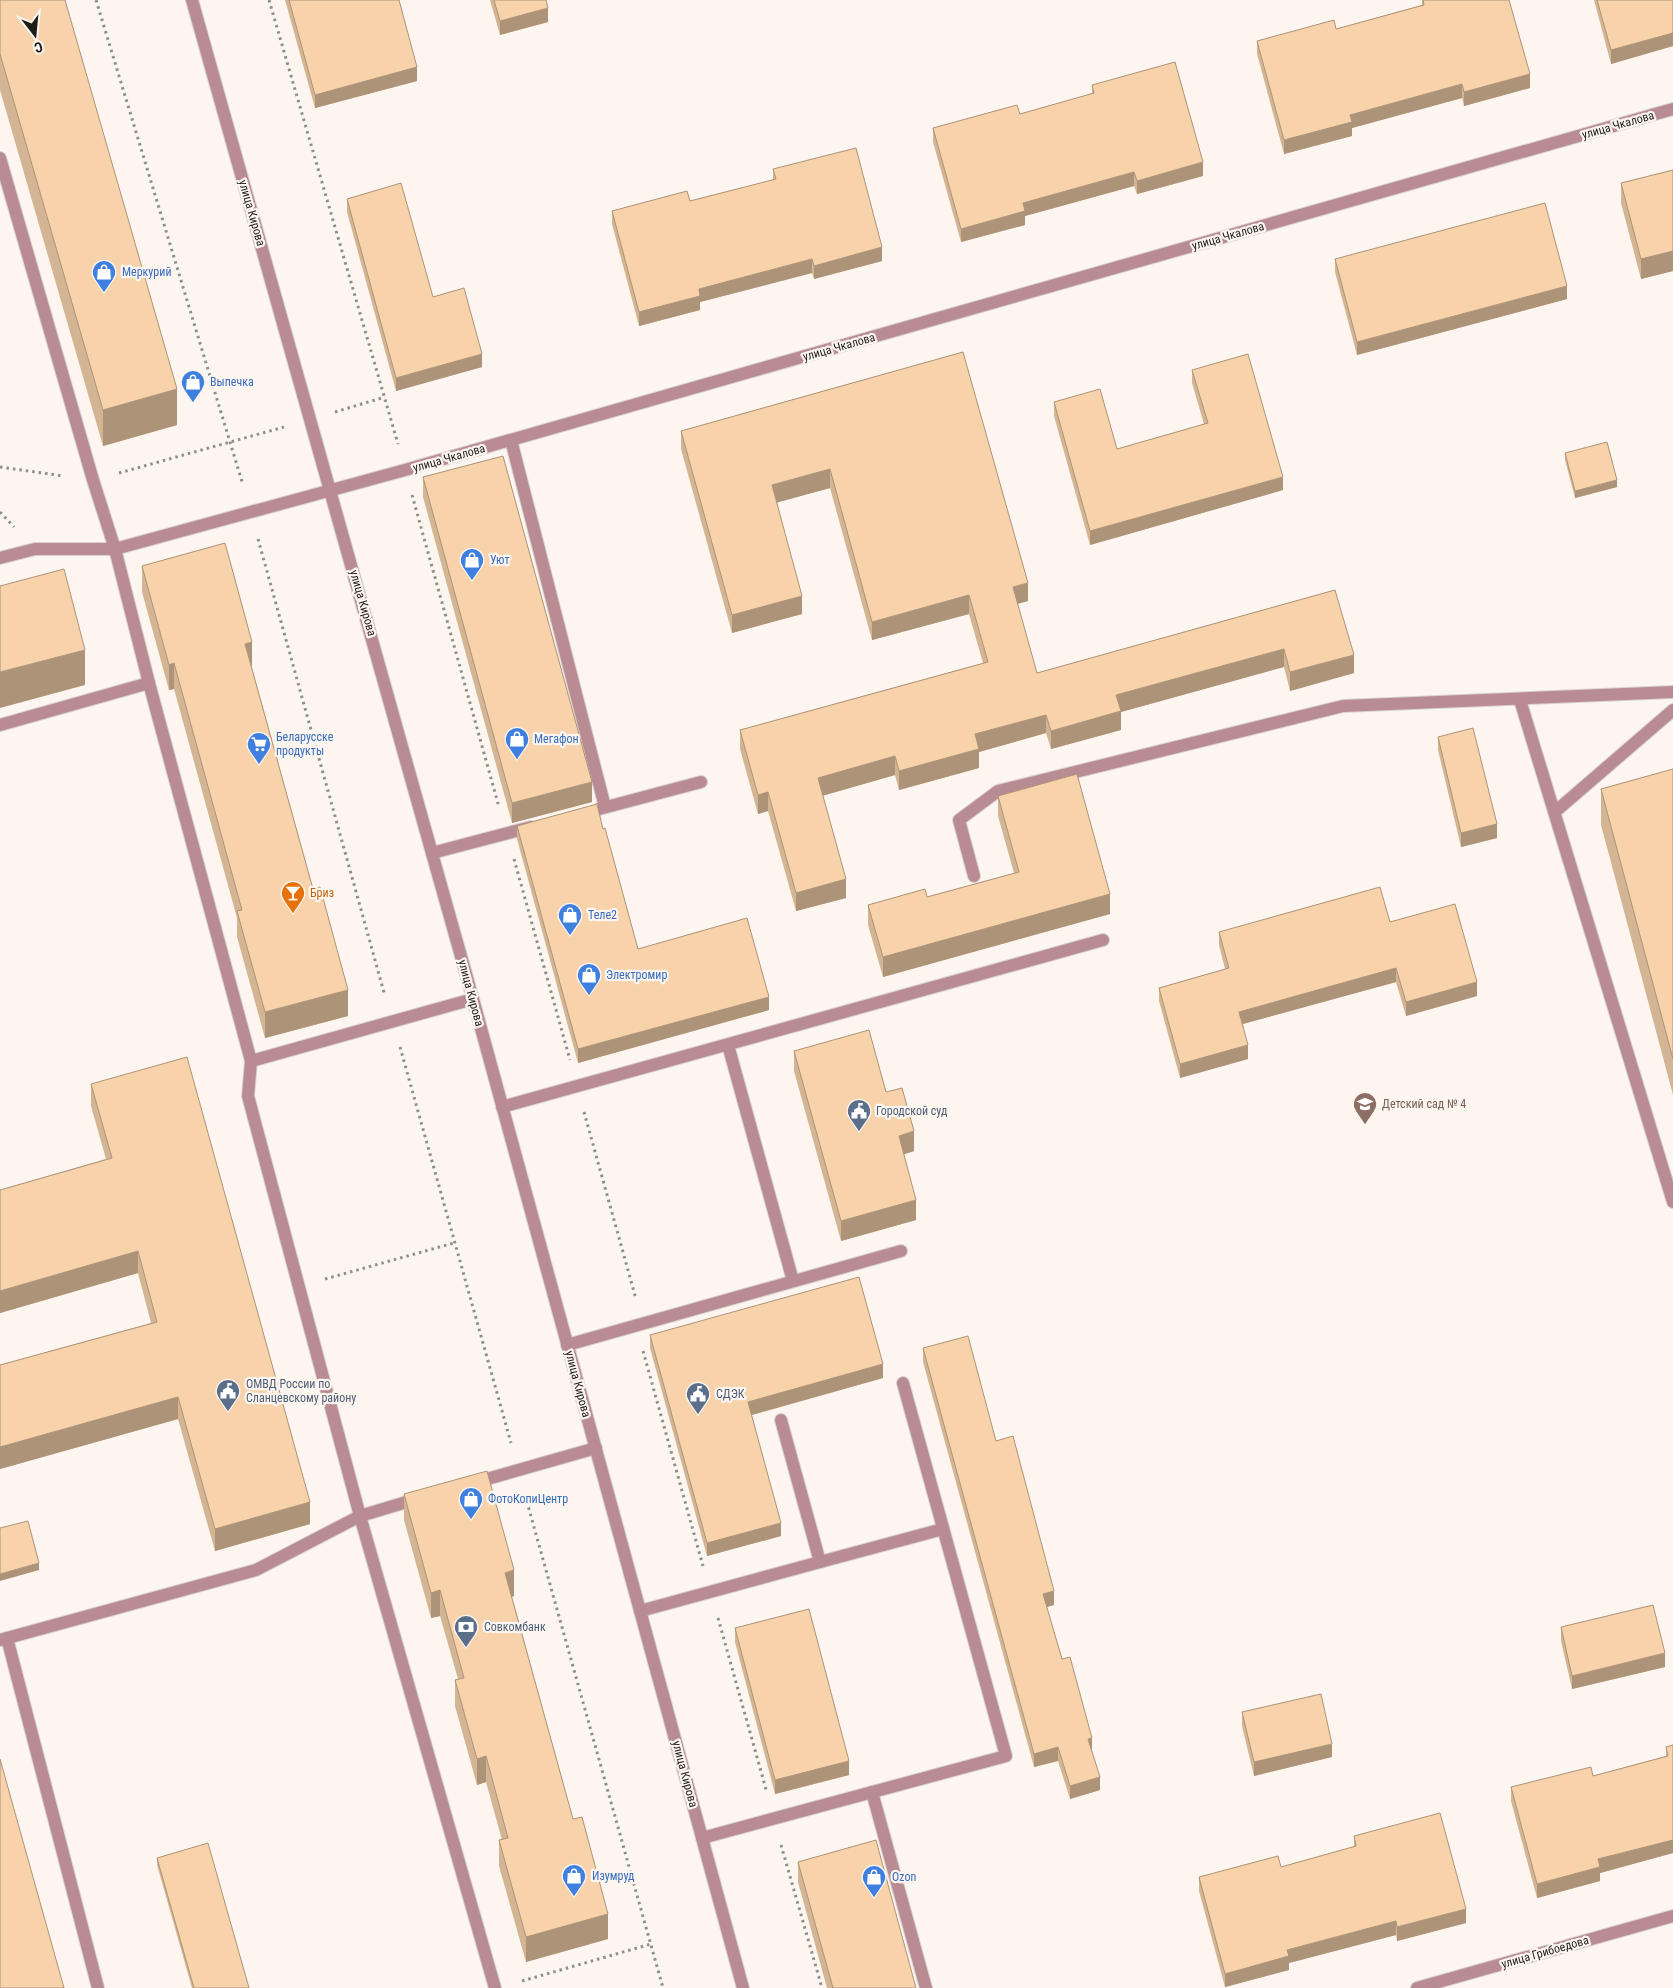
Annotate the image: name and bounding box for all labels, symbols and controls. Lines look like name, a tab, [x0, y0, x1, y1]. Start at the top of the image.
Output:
north arrow	[10, 10, 60, 60]
text: С	[33, 39, 45, 56]
street label: улица Чкалова	[1580, 108, 1656, 142]
street label: улица Кирова	[236, 178, 268, 248]
street label: улица Чкалова	[1190, 219, 1266, 253]
shop icon: Меркурий	[91, 259, 117, 293]
place label: Меркурий	[122, 265, 172, 279]
street label: улица Чкалова	[801, 330, 877, 364]
shop icon: Выпечка	[180, 369, 206, 403]
place label: Выпечка	[210, 375, 254, 389]
street label: улица Чкалова	[411, 441, 487, 475]
shop icon: Уют	[459, 547, 485, 581]
place label: Уют	[490, 553, 510, 567]
street label: улица Кирова	[347, 568, 379, 638]
shop icon: Мегафон	[504, 726, 530, 760]
place label: Беларусске продукты	[276, 730, 334, 758]
supermarket icon: Беларусске продукты	[246, 731, 272, 765]
place label: Мегафон	[534, 732, 579, 746]
bar icon: Бриз	[280, 880, 306, 914]
place label: Бриз	[310, 886, 334, 900]
shop icon: Теле2	[557, 902, 583, 936]
place label: Теле2	[588, 908, 617, 922]
street label: улица Кирова	[455, 958, 487, 1028]
shop icon: Электромир	[576, 962, 602, 996]
place label: Электромир	[606, 968, 667, 982]
school or university icon: Детский сад № 4	[1352, 1091, 1378, 1125]
place label: Детский сад № 4	[1382, 1097, 1466, 1111]
public building icon: Городской суд	[846, 1098, 872, 1132]
place label: Городской суд	[876, 1104, 948, 1118]
street label: улица Кирова	[562, 1349, 594, 1419]
place label: ОМВД России по Сланцевскому району	[246, 1377, 356, 1405]
public building icon: ОМВД России по Сланцевскому району	[215, 1378, 241, 1412]
public building icon: СДЭК	[685, 1381, 711, 1415]
place label: СДЭК	[716, 1387, 745, 1401]
shop icon: ФотоКопиЦентр	[458, 1486, 484, 1520]
place label: ФотоКопиЦентр	[488, 1492, 568, 1506]
bank icon: Совкомбанк	[453, 1614, 479, 1648]
place label: Совкомбанк	[484, 1620, 546, 1634]
street label: улица Кирова	[669, 1739, 701, 1809]
shop icon: Изумруд	[561, 1863, 587, 1897]
shop icon: Ozon	[861, 1864, 887, 1898]
place label: Изумруд	[592, 1869, 635, 1883]
place label: Ozon	[892, 1870, 916, 1884]
street label: улица Грибоедова	[1500, 1933, 1591, 1971]

